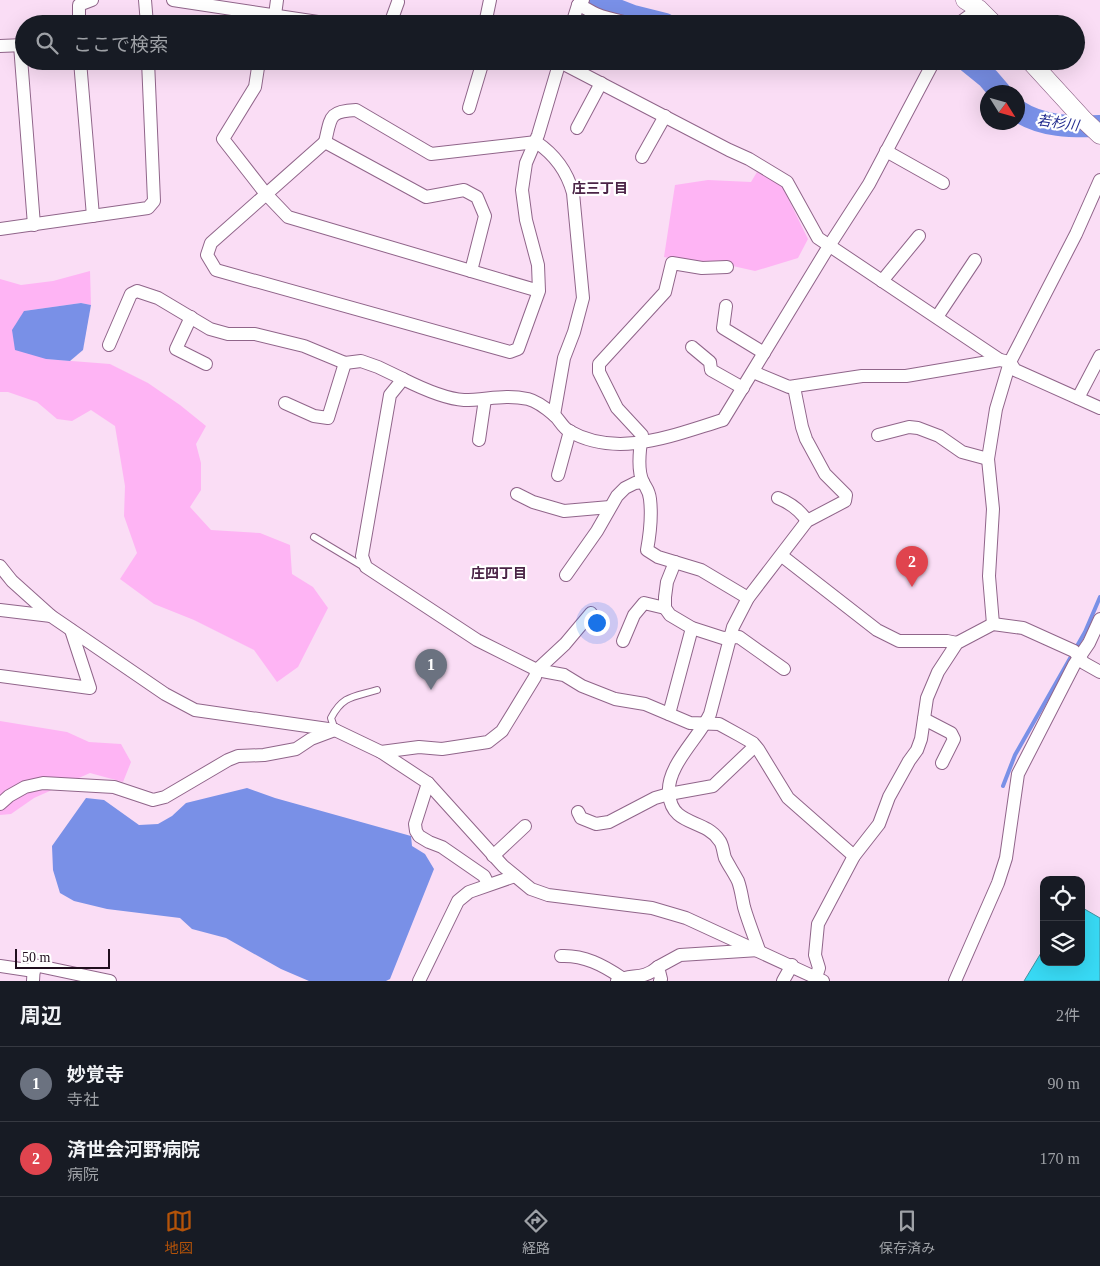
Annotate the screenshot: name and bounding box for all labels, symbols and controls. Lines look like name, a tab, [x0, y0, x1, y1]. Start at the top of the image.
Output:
search box	[15, 15, 1085, 70]
icon: search	[33, 29, 61, 57]
text: ここで検索	[73, 34, 168, 55]
north arrow	[980, 85, 1025, 130]
water label: 若杉川	[1036, 113, 1082, 134]
district label: 庄三丁目	[572, 181, 628, 196]
pin: 2	[896, 546, 928, 587]
district label: 庄四丁目	[471, 566, 527, 581]
your location	[584, 610, 610, 636]
pin: 1	[415, 649, 447, 690]
map controls	[1040, 876, 1085, 966]
button: locate	[1040, 876, 1085, 921]
button: layers	[1040, 921, 1085, 966]
scale bar	[15, 946, 110, 969]
text: 50 m	[22, 950, 50, 965]
text: 周辺	[20, 1004, 62, 1028]
text: 2件	[1056, 1007, 1080, 1024]
text: 妙覚寺	[67, 1064, 124, 1085]
text: 1	[32, 1075, 40, 1092]
text: 90 m	[1048, 1075, 1080, 1092]
text: 寺社	[67, 1091, 99, 1108]
text: 済世会河野病院	[67, 1139, 200, 1160]
text: 2	[32, 1150, 40, 1167]
text: 170 m	[1040, 1150, 1080, 1167]
text: 病院	[67, 1166, 99, 1183]
tab: 地図	[165, 1207, 193, 1257]
tab: 経路	[522, 1207, 550, 1257]
tab: 保存済み	[879, 1207, 935, 1257]

